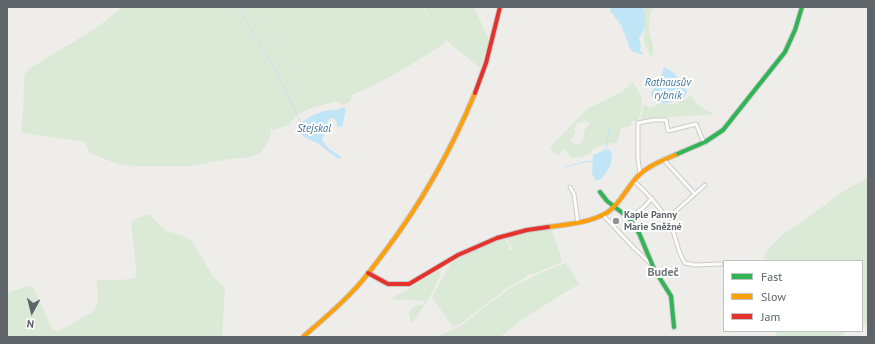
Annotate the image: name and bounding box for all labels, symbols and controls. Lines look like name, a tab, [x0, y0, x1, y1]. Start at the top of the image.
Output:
water label: Rathausův rybník	[645, 76, 691, 102]
water label: Stejskal	[297, 122, 331, 136]
place label: Kaple Panny Marie Sněžné	[624, 209, 682, 232]
marker: Kaple Panny Marie Sněžné	[611, 216, 621, 226]
legend	[723, 260, 863, 332]
district label: Budeč	[647, 266, 679, 280]
text: Fast	[761, 269, 782, 284]
text: Slow	[761, 289, 786, 304]
north arrow	[12, 292, 52, 332]
text: Jam	[761, 309, 780, 324]
text: N	[26, 317, 35, 331]

